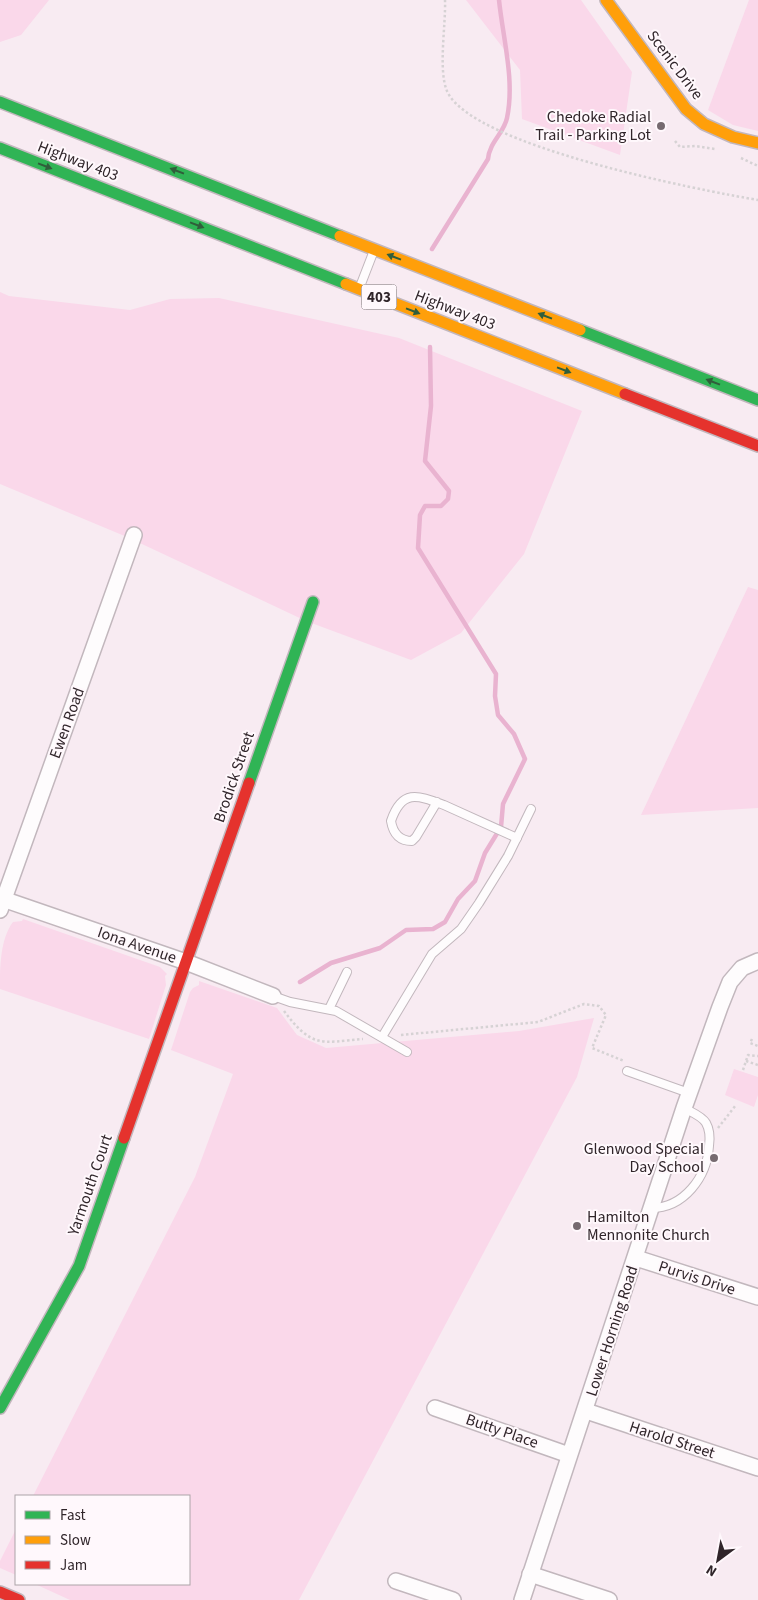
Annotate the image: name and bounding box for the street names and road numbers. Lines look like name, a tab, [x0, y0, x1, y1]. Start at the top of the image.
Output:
street label: Scenic Drive	[642, 26, 708, 104]
street label: Highway 403	[34, 135, 122, 187]
road number: 403	[362, 284, 396, 310]
street label: Highway 403	[411, 284, 499, 336]
street label: Ewen Road	[44, 684, 90, 762]
street label: Brodick Street	[208, 728, 260, 825]
street label: Iona Avenue	[95, 921, 180, 969]
street label: Yarmouth Court	[62, 1131, 118, 1239]
street label: Purvis Drive	[656, 1255, 738, 1301]
street label: Lower Horning Road	[581, 1263, 643, 1399]
street label: Butty Place	[463, 1408, 541, 1454]
street label: Harold Street	[626, 1416, 718, 1464]

